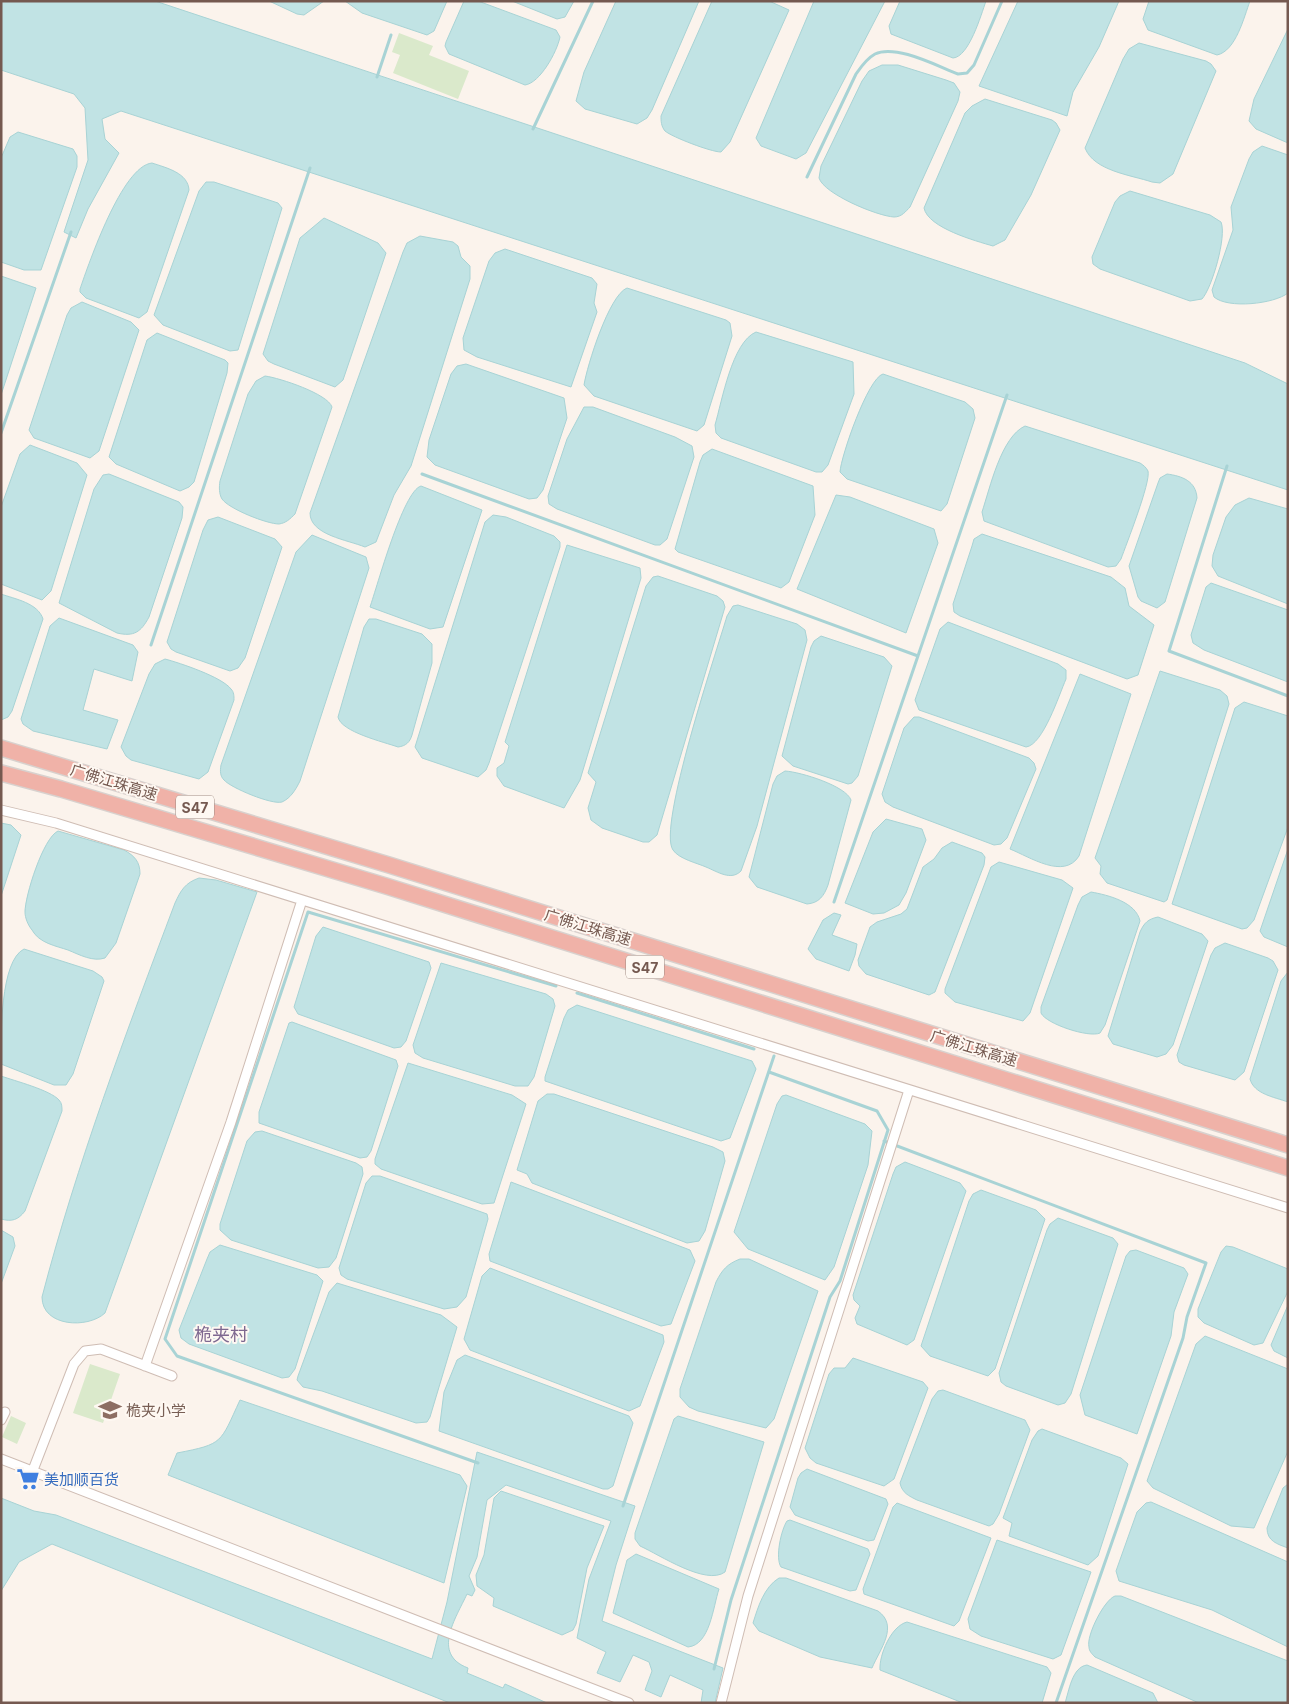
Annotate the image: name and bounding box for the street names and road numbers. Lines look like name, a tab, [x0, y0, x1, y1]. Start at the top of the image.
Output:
street label: 广佛江珠高速	[68, 760, 160, 804]
road number: S47	[176, 796, 214, 819]
street label: 广佛江珠高速	[542, 905, 634, 949]
road number: S47	[626, 956, 664, 979]
street label: 广佛江珠高速	[928, 1026, 1020, 1070]

